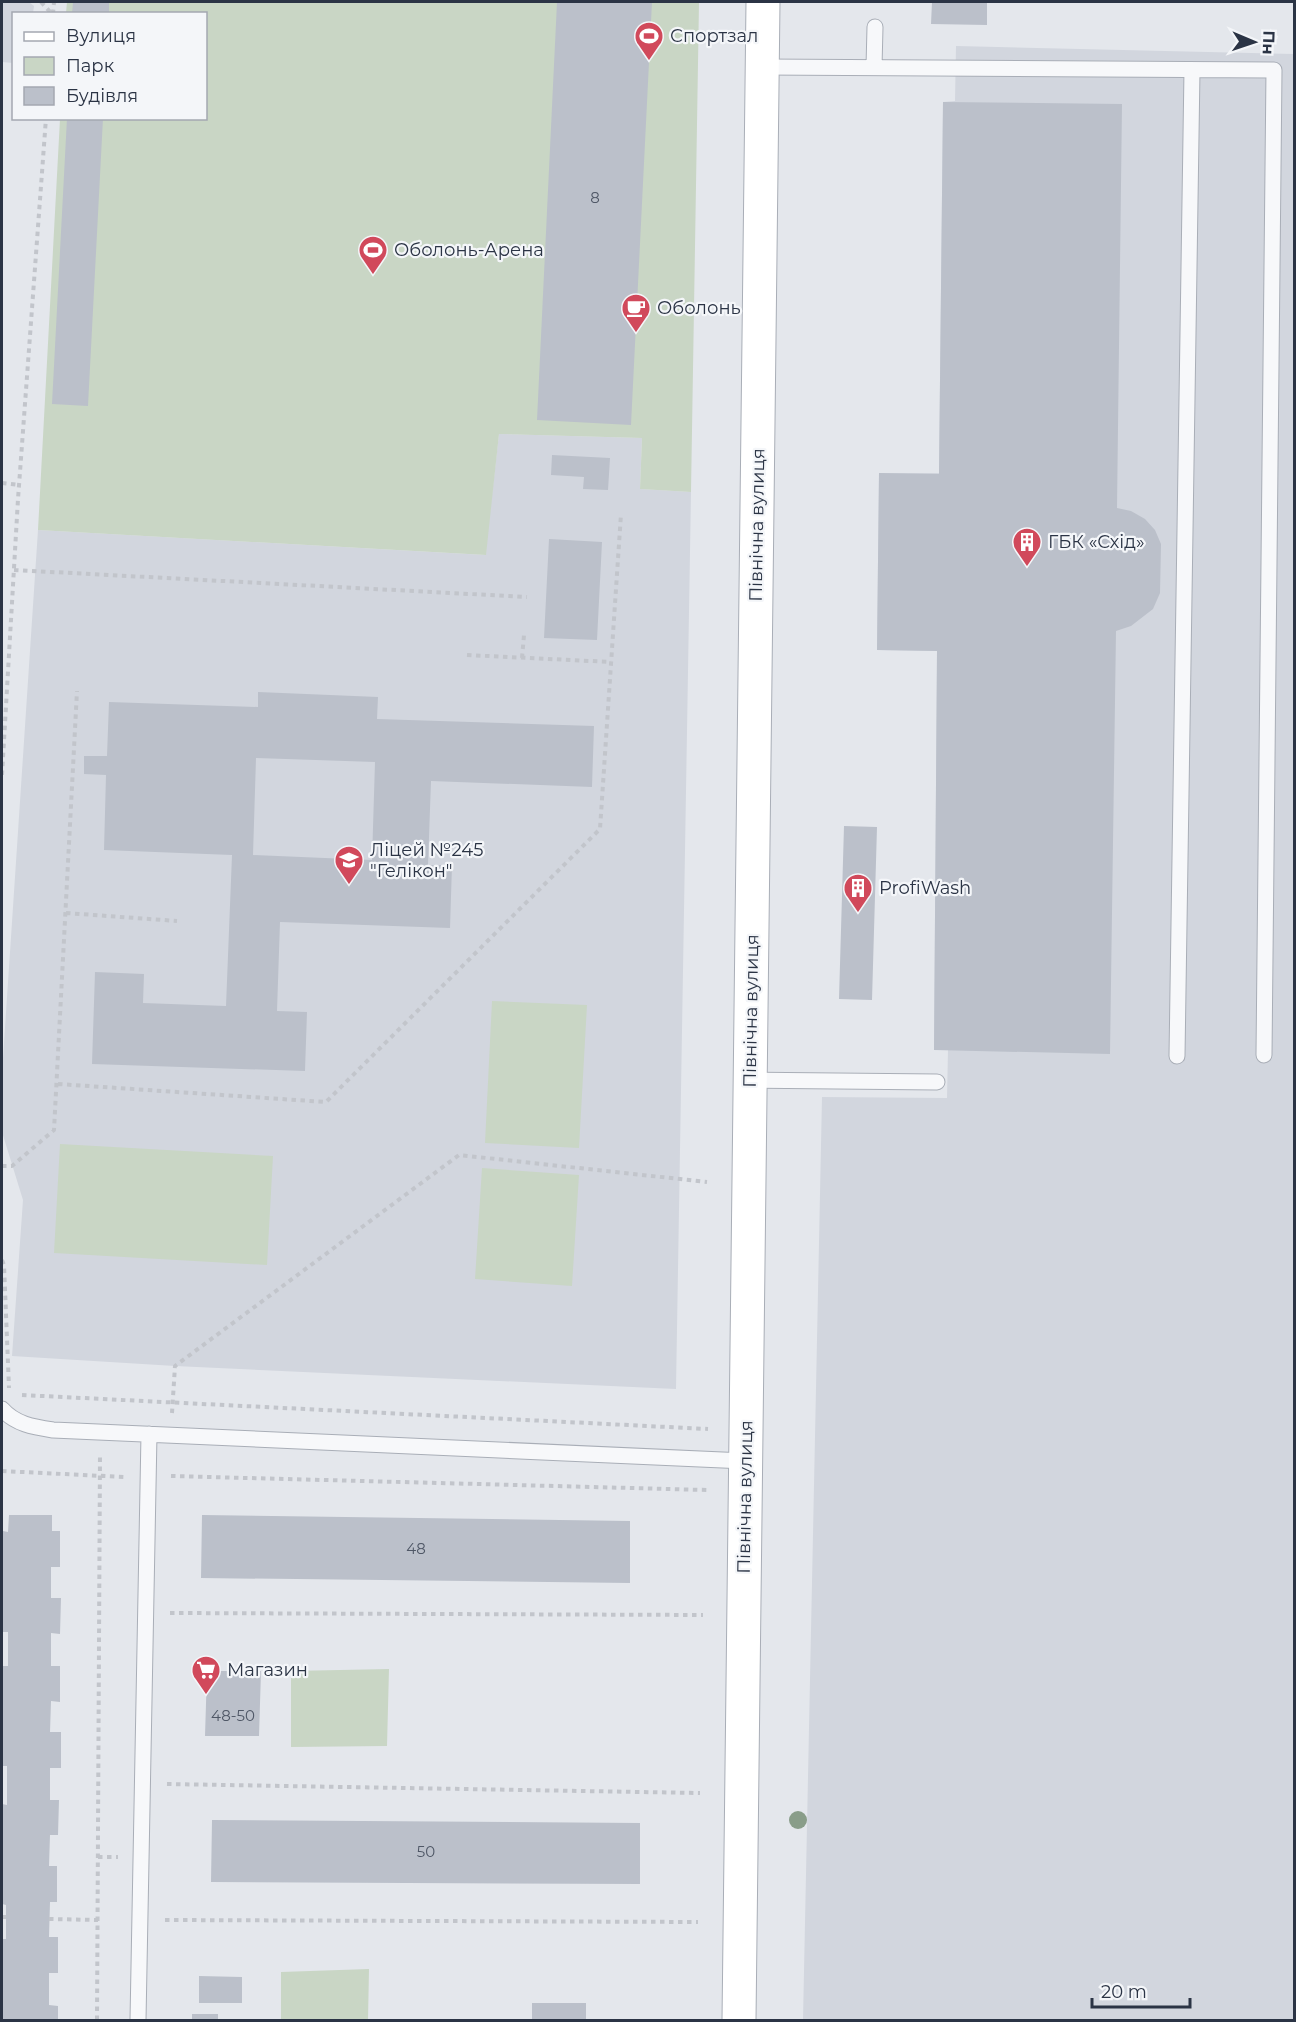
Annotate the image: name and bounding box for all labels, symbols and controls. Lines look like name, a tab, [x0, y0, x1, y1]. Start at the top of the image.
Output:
legend	[12, 12, 207, 120]
north arrow	[1224, 12, 1284, 72]
sports icon: Спортзал	[633, 20, 665, 62]
text: Вулиця	[66, 25, 136, 47]
place label: Спортзал	[670, 25, 758, 47]
text: Пн	[1259, 30, 1278, 55]
text: Парк	[66, 55, 115, 77]
text: Будівля	[66, 85, 138, 107]
house number: 8	[590, 188, 600, 207]
sports icon: Оболонь-Арена	[357, 234, 389, 276]
place label: Оболонь-Арена	[394, 239, 544, 261]
cafe icon: Оболонь	[620, 292, 652, 334]
place label: Оболонь	[657, 297, 741, 319]
street label: Північна вулиця	[745, 448, 769, 602]
building icon: ГБК «Схід»	[1011, 526, 1043, 568]
place label: ГБК «Схід»	[1048, 531, 1145, 553]
place label: Ліцей №245 "Гелікон"	[370, 839, 483, 882]
school or university icon: Ліцей №245 "Гелікон"	[333, 844, 365, 886]
building icon: ProfiWash	[842, 872, 874, 914]
place label: ProfiWash	[879, 877, 971, 899]
street label: Північна вулиця	[739, 934, 763, 1088]
street label: Північна вулиця	[733, 1420, 757, 1574]
house number: 48	[406, 1539, 426, 1558]
supermarket icon: Магазин	[190, 1654, 222, 1696]
place label: Магазин	[227, 1659, 308, 1681]
house number: 48-50	[211, 1706, 255, 1725]
house number: 50	[417, 1842, 435, 1861]
scale bar	[1092, 1971, 1190, 2009]
text: 20 m	[1101, 1981, 1147, 2003]

